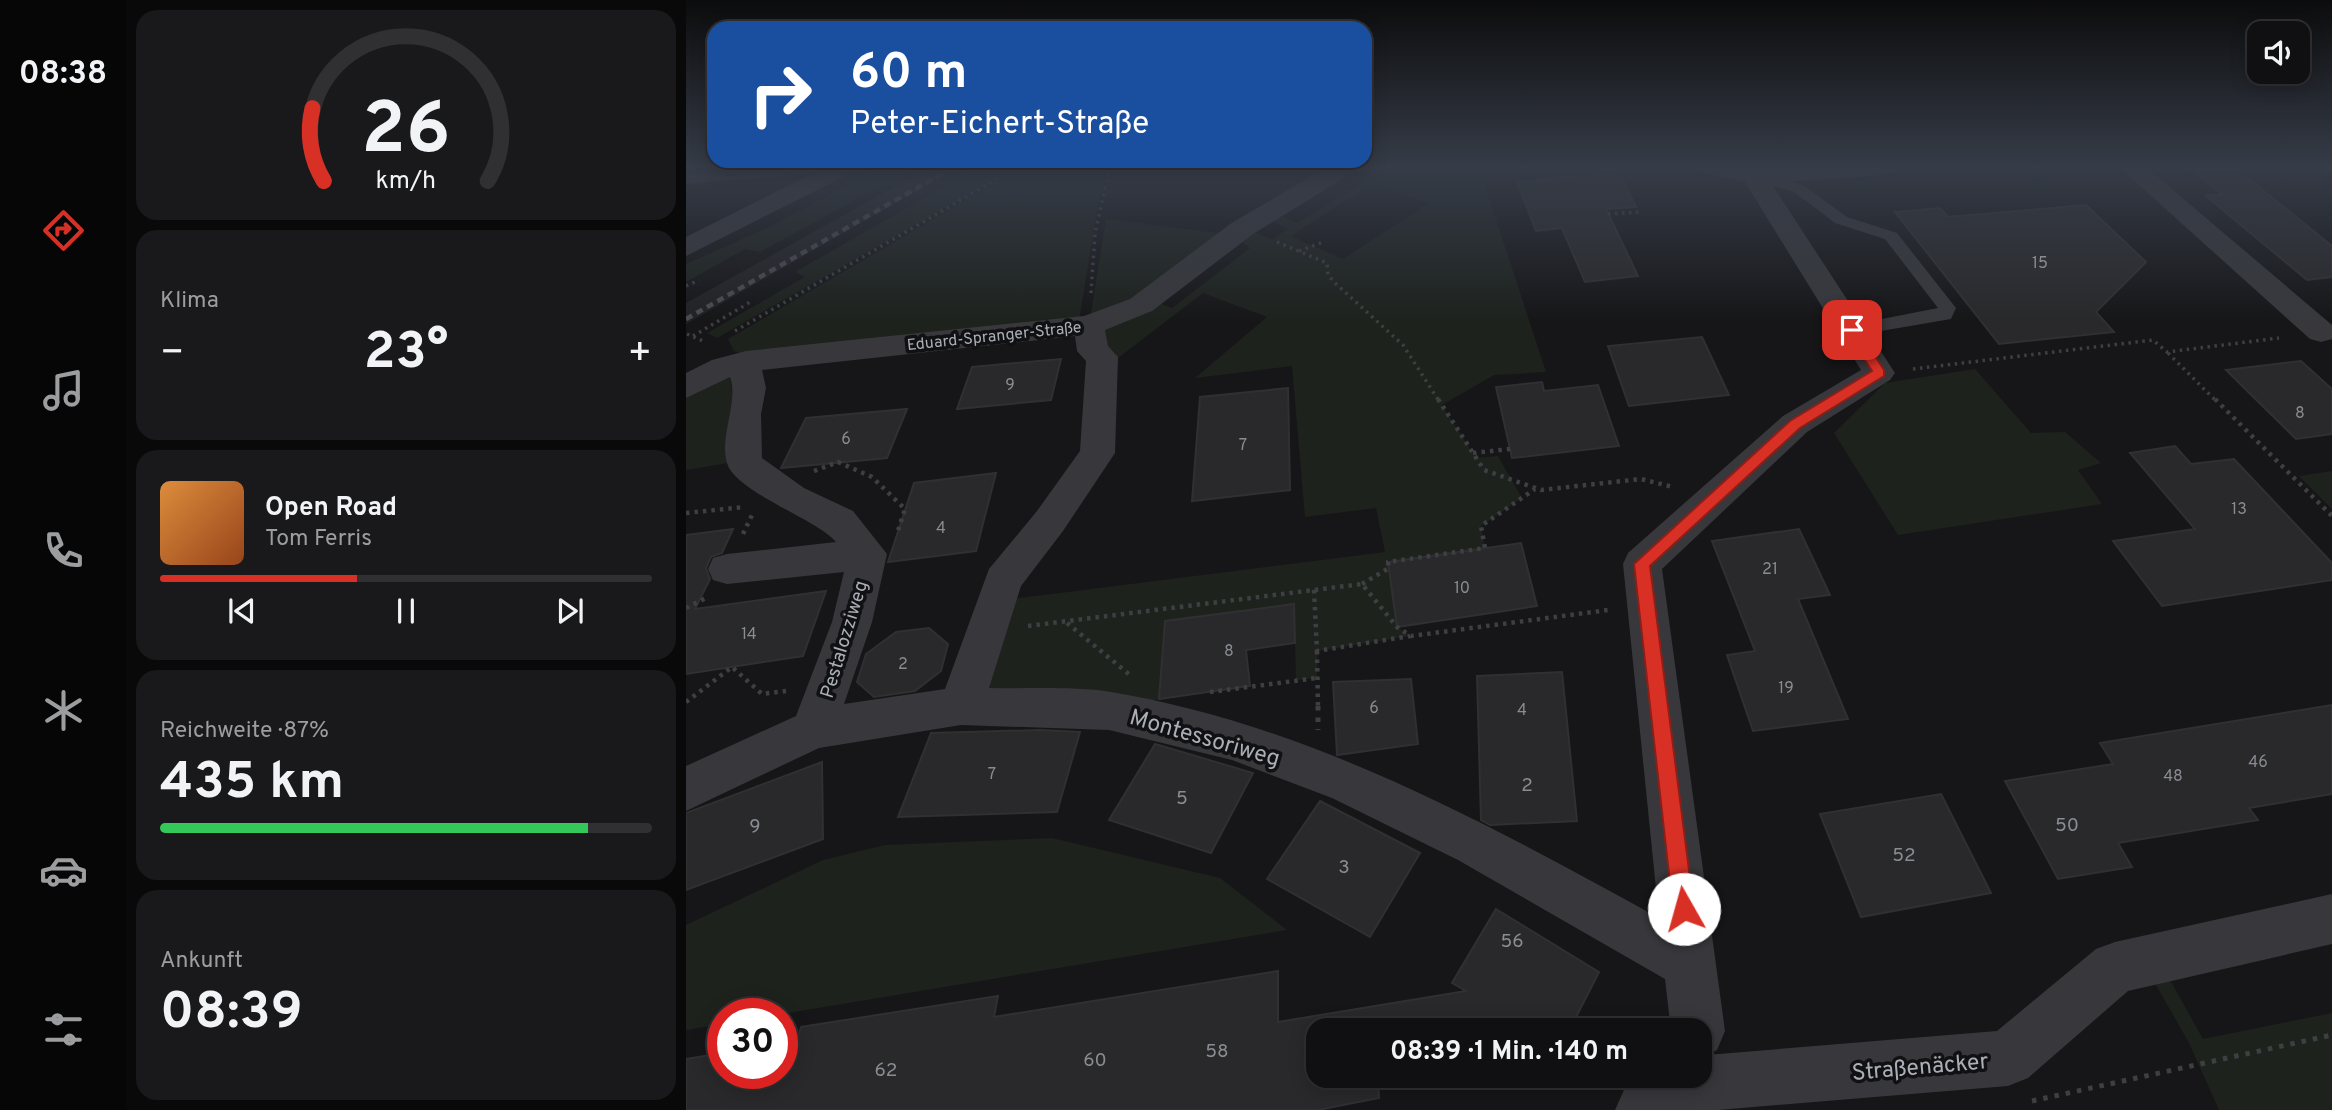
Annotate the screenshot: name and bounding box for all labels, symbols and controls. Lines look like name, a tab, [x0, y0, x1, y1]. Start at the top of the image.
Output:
map controls	[2247, 21, 2310, 84]
button: sound	[2247, 21, 2310, 84]
text: 60 m	[850, 44, 968, 106]
icon: right	[735, 49, 826, 140]
text: 08:38	[19, 55, 107, 95]
text: 26	[361, 87, 451, 179]
text: Peter-Eichert-Straße	[850, 105, 1149, 145]
text: km/h	[376, 166, 436, 198]
icon: directions	[39, 206, 88, 255]
house number: 15	[2032, 254, 2048, 274]
text: Klima	[160, 287, 219, 316]
pin	[1822, 300, 1882, 360]
icon: arrive	[1833, 311, 1871, 349]
street label: Eduard-Spranger-Straße	[906, 318, 1083, 356]
text: 23°	[364, 321, 448, 387]
text: −	[160, 330, 185, 379]
text: +	[627, 330, 652, 379]
icon: music	[39, 366, 88, 415]
house number: 9	[1005, 376, 1015, 396]
house number: 8	[2295, 404, 2305, 424]
house number: 6	[841, 430, 851, 450]
house number: 7	[1239, 436, 1247, 456]
text: Open Road	[265, 492, 397, 525]
house number: 13	[2231, 500, 2247, 520]
house number: 4	[936, 519, 946, 539]
text: Tom Ferris	[265, 525, 372, 554]
icon: phone	[39, 526, 88, 575]
house number: 21	[1762, 560, 1778, 580]
street label: Pestalozziweg	[816, 578, 874, 701]
house number: 10	[1454, 579, 1470, 599]
icon: previous	[223, 592, 261, 630]
icon: pause	[387, 592, 425, 630]
icon: next	[551, 592, 589, 630]
house number: 14	[741, 625, 757, 645]
house number: 8	[1224, 642, 1234, 662]
house number: 2	[898, 655, 908, 675]
house number: 19	[1778, 679, 1794, 699]
icon: climate	[39, 686, 88, 735]
house number: 6	[1369, 699, 1379, 719]
house number: 4	[1517, 701, 1527, 721]
street label: Montessoriweg	[1126, 704, 1283, 775]
text: Reichweite · 87%	[160, 717, 329, 746]
text: 435 km	[160, 751, 344, 817]
house number: 46	[2248, 753, 2268, 773]
house number: 7	[988, 765, 996, 785]
house number: 48	[2163, 767, 2183, 787]
house number: 2	[1521, 774, 1533, 798]
house number: 5	[1176, 787, 1188, 811]
house number: 50	[2055, 814, 2079, 838]
house number: 9	[749, 815, 761, 839]
house number: 52	[1892, 844, 1916, 868]
icon: car	[39, 846, 88, 895]
house number: 3	[1338, 856, 1350, 880]
position arrow	[1647, 872, 1721, 946]
house number: 56	[1500, 930, 1524, 954]
text: Ankunft	[160, 947, 243, 976]
text: 08:39	[160, 981, 303, 1047]
speed limit sign: 30	[707, 998, 798, 1089]
icon: filters	[39, 1005, 88, 1054]
text: 08:39 · 1 Min. · 140 m	[1390, 1036, 1628, 1069]
house number: 58	[1205, 1040, 1229, 1064]
street label: Straßenäcker	[1851, 1048, 1990, 1089]
house number: 60	[1083, 1049, 1107, 1073]
house number: 62	[875, 1059, 897, 1083]

